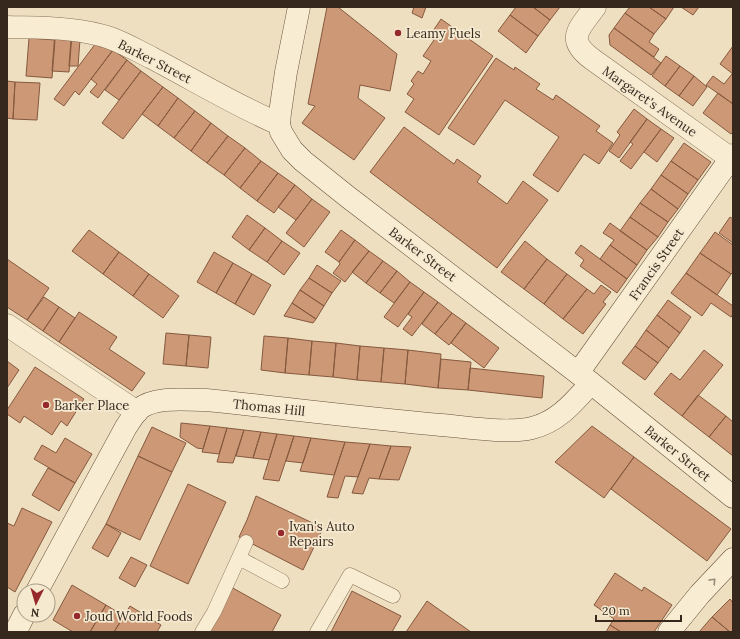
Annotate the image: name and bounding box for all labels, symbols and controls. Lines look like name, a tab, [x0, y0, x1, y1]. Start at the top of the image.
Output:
place label: Leamy Fuels	[406, 25, 480, 42]
marker: Leamy Fuels	[393, 28, 403, 38]
street label: Barker Street	[115, 36, 194, 87]
street label: Margaret's Avenue	[599, 62, 700, 140]
street label: Barker Street	[386, 223, 460, 285]
street label: Francis Street	[625, 225, 687, 304]
street label: Thomas Hill	[232, 395, 306, 420]
place label: Barker Place	[54, 397, 129, 414]
marker: Barker Place	[41, 400, 51, 410]
street label: Barker Street	[641, 422, 714, 485]
place label: Ivan's Auto Repairs	[289, 518, 355, 550]
marker: Ivan's Auto Repairs	[276, 528, 286, 538]
one-way arrow	[708, 578, 715, 586]
north arrow	[16, 583, 56, 623]
scale bar	[596, 597, 681, 623]
text: 20 m	[602, 603, 630, 618]
text: N	[30, 606, 40, 620]
place label: Joud World Foods	[84, 608, 193, 625]
marker: Joud World Foods	[72, 611, 82, 621]

